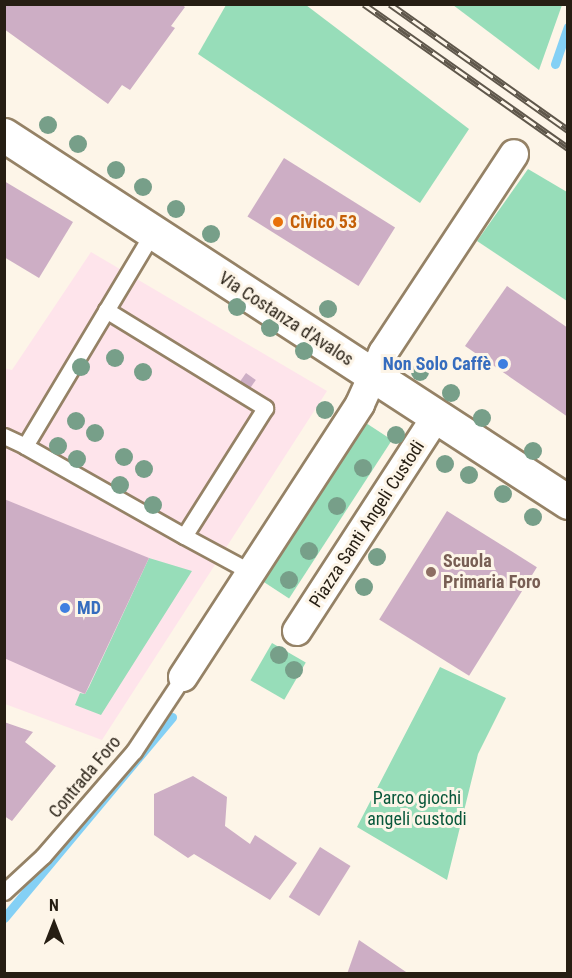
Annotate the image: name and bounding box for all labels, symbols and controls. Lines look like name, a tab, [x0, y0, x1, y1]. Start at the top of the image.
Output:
place label: Civico 53	[290, 211, 357, 233]
marker: Civico 53	[271, 215, 285, 229]
street label: Via Costanza d'Avalos	[215, 267, 357, 371]
place label: Non Solo Caffè	[383, 353, 491, 375]
marker: Non Solo Caffè	[496, 357, 510, 371]
street label: Piazza Santi Angeli Custodi	[305, 436, 429, 612]
place label: Scuola Primaria Foro	[443, 551, 541, 594]
marker: Scuola Primaria Foro	[424, 565, 438, 579]
place label: MD	[77, 597, 101, 619]
marker: MD	[58, 601, 72, 615]
street label: Contrada Foro	[44, 732, 126, 822]
park label: Parco giochi angeli custodi	[367, 788, 467, 830]
north arrow	[24, 894, 84, 954]
text: N	[49, 896, 59, 915]

